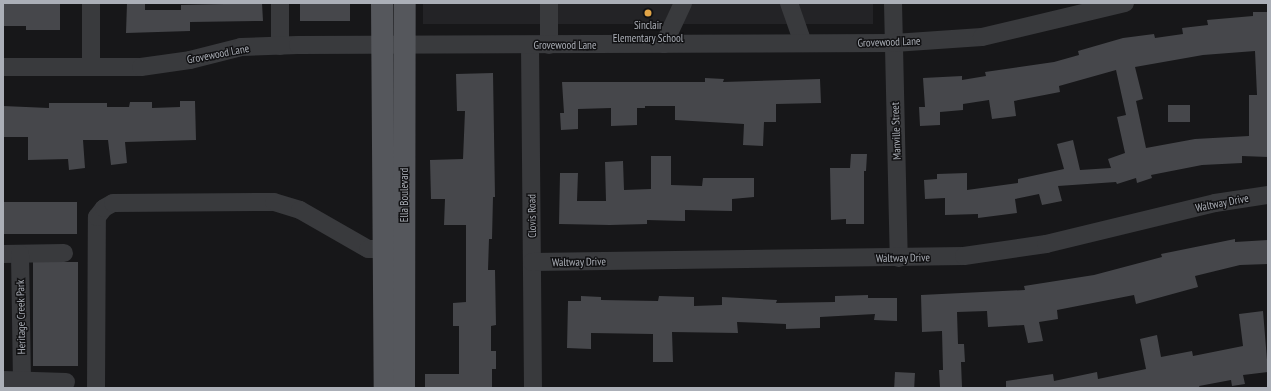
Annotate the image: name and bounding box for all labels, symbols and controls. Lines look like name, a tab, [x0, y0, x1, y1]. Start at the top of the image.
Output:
marker: Sinclair Elementary School	[643, 8, 653, 18]
place label: Sinclair Elementary School	[613, 19, 683, 45]
street label: Grovewood Lane	[857, 34, 921, 50]
street label: Grovewood Lane	[534, 38, 596, 52]
street label: Grovewood Lane	[186, 42, 250, 66]
street label: Manville Street	[888, 102, 904, 160]
street label: Ella Boulevard	[397, 168, 411, 222]
street label: Waltway Drive	[1194, 191, 1250, 215]
street label: Clovis Road	[525, 194, 539, 238]
street label: Waltway Drive	[876, 251, 930, 265]
street label: Waltway Drive	[552, 255, 606, 269]
street label: Heritage Creek Park	[14, 280, 28, 354]

